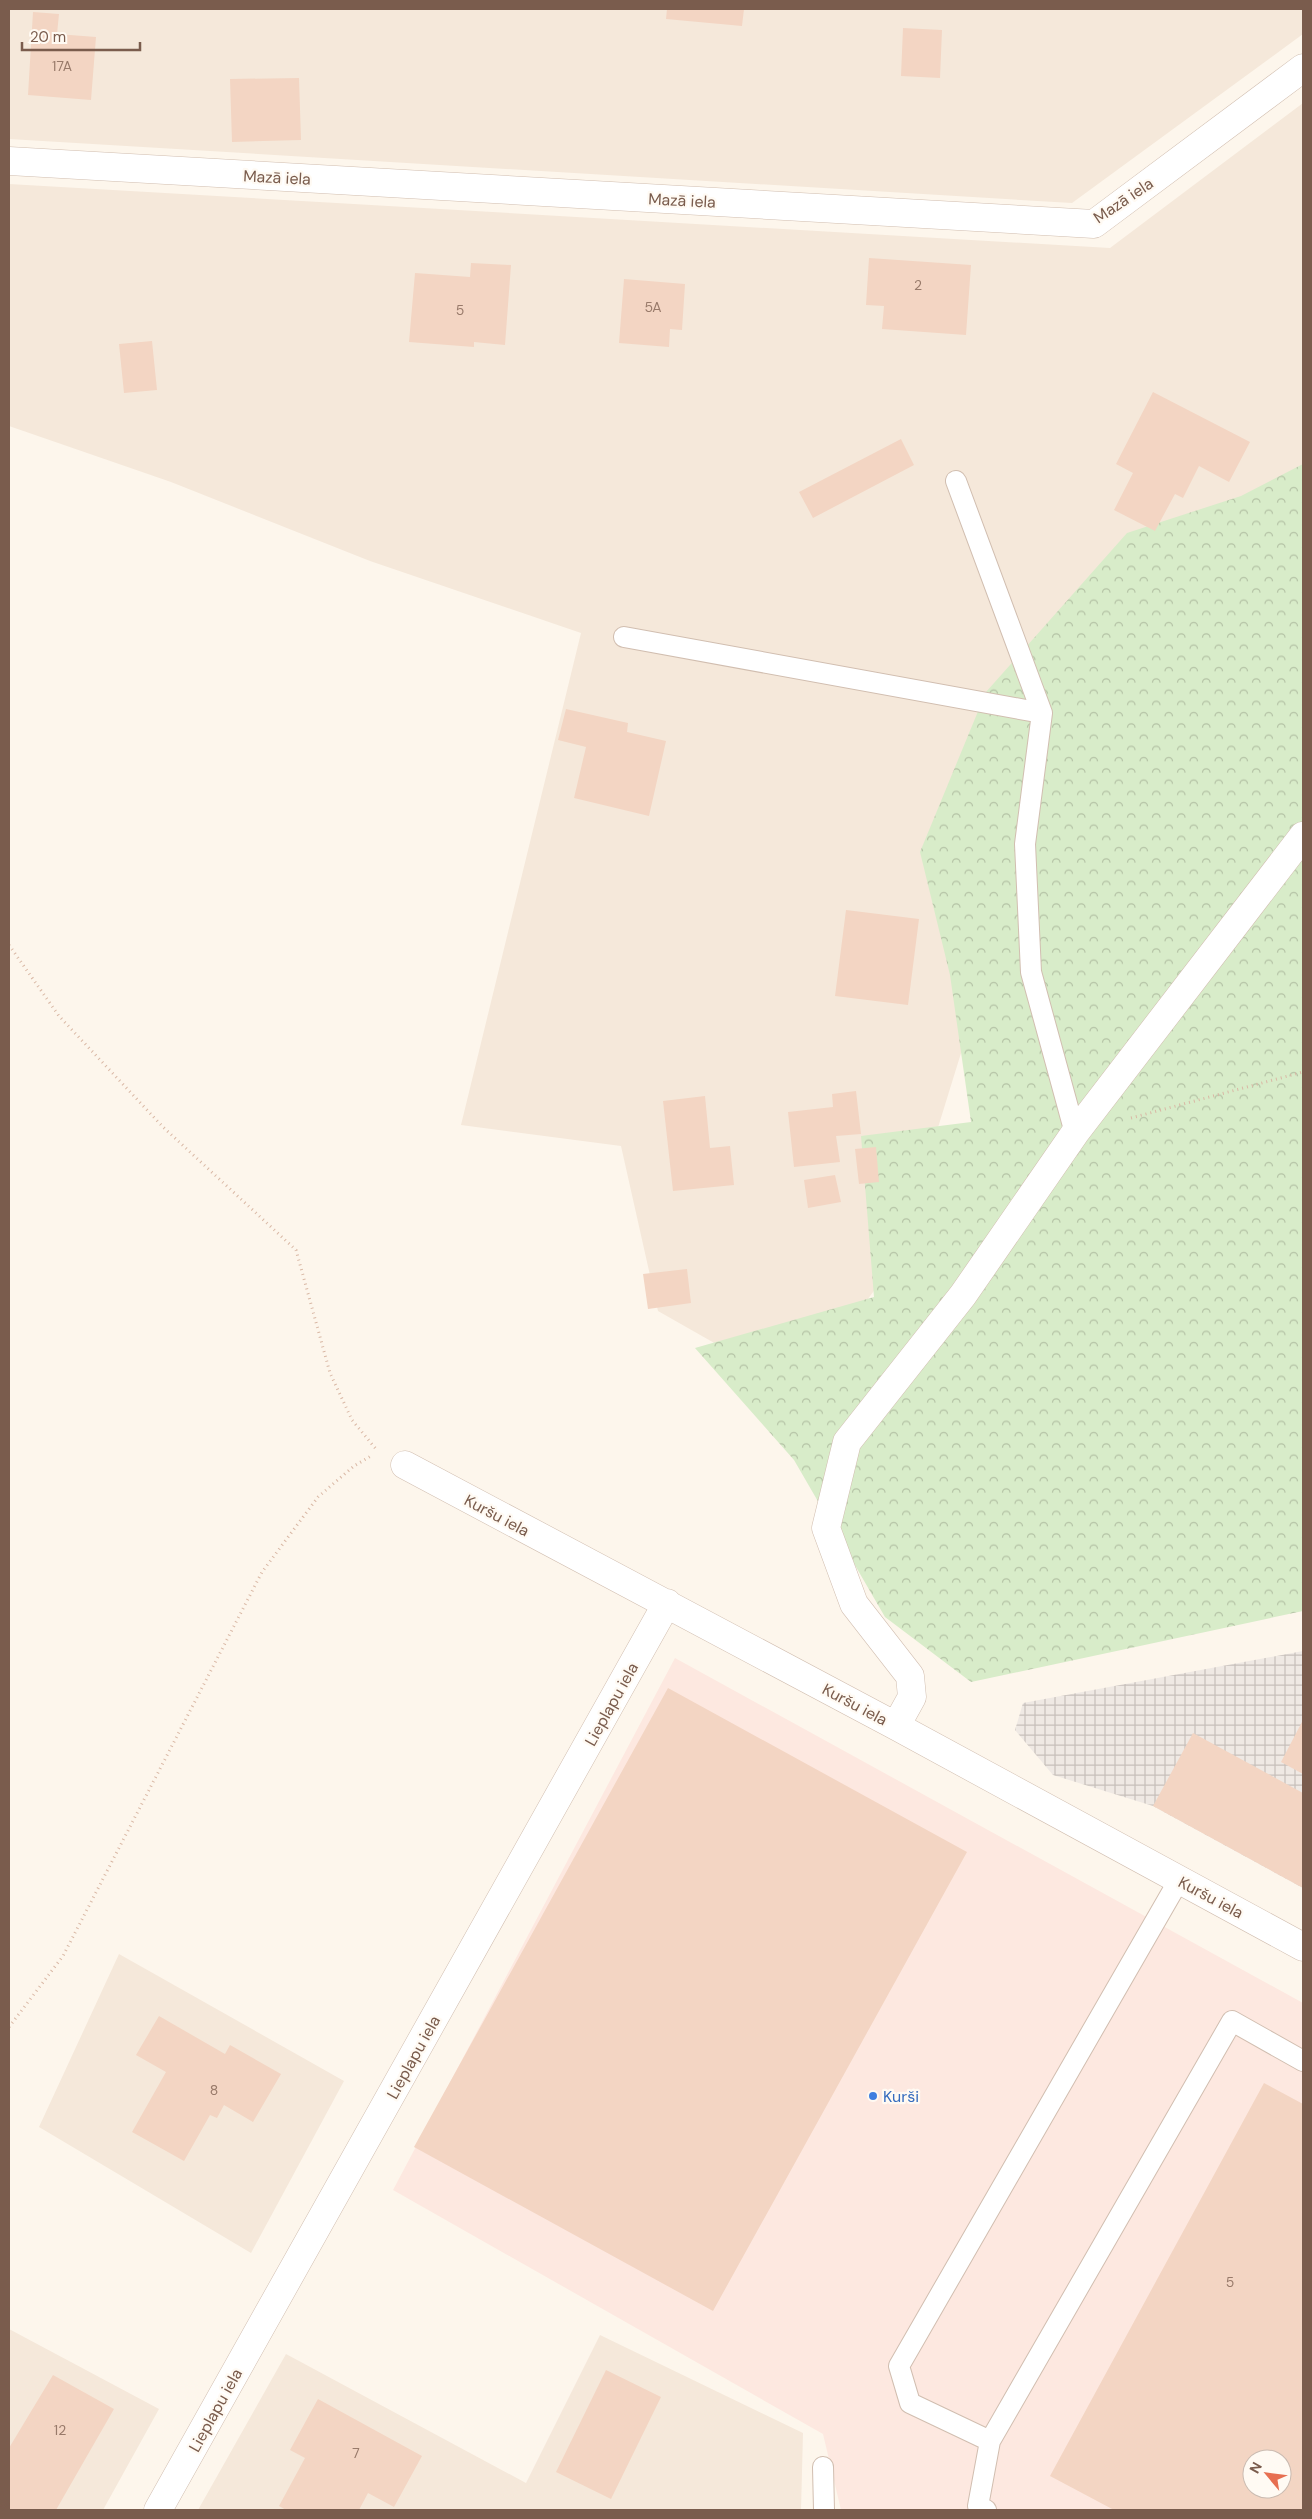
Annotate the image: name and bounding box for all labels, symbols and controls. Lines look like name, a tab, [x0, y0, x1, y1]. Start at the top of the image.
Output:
scale bar	[22, 20, 140, 52]
text: 20 m	[30, 27, 66, 47]
house number: 17A	[52, 57, 72, 75]
street label: Mazā iela	[243, 165, 311, 190]
street label: Mazā iela	[1089, 173, 1157, 228]
street label: Mazā iela	[648, 188, 716, 213]
house number: 2	[914, 276, 922, 294]
house number: 5A	[644, 298, 662, 316]
house number: 5	[456, 301, 464, 319]
street label: Kuršu iela	[461, 1490, 533, 1541]
street label: Lieplapu iela	[580, 1659, 643, 1750]
street label: Kuršu iela	[819, 1679, 891, 1730]
street label: Kuršu iela	[1175, 1872, 1247, 1923]
street label: Lieplapu iela	[382, 2012, 445, 2103]
house number: 8	[210, 2081, 218, 2099]
place label: Kurši	[883, 2086, 919, 2107]
marker: Kurši	[867, 2090, 879, 2102]
house number: 5	[1226, 2273, 1234, 2291]
street label: Lieplapu iela	[184, 2365, 247, 2456]
house number: 12	[54, 2421, 66, 2439]
house number: 7	[352, 2444, 360, 2462]
north arrow	[1242, 2449, 1292, 2499]
text: N	[1245, 2459, 1266, 2477]

